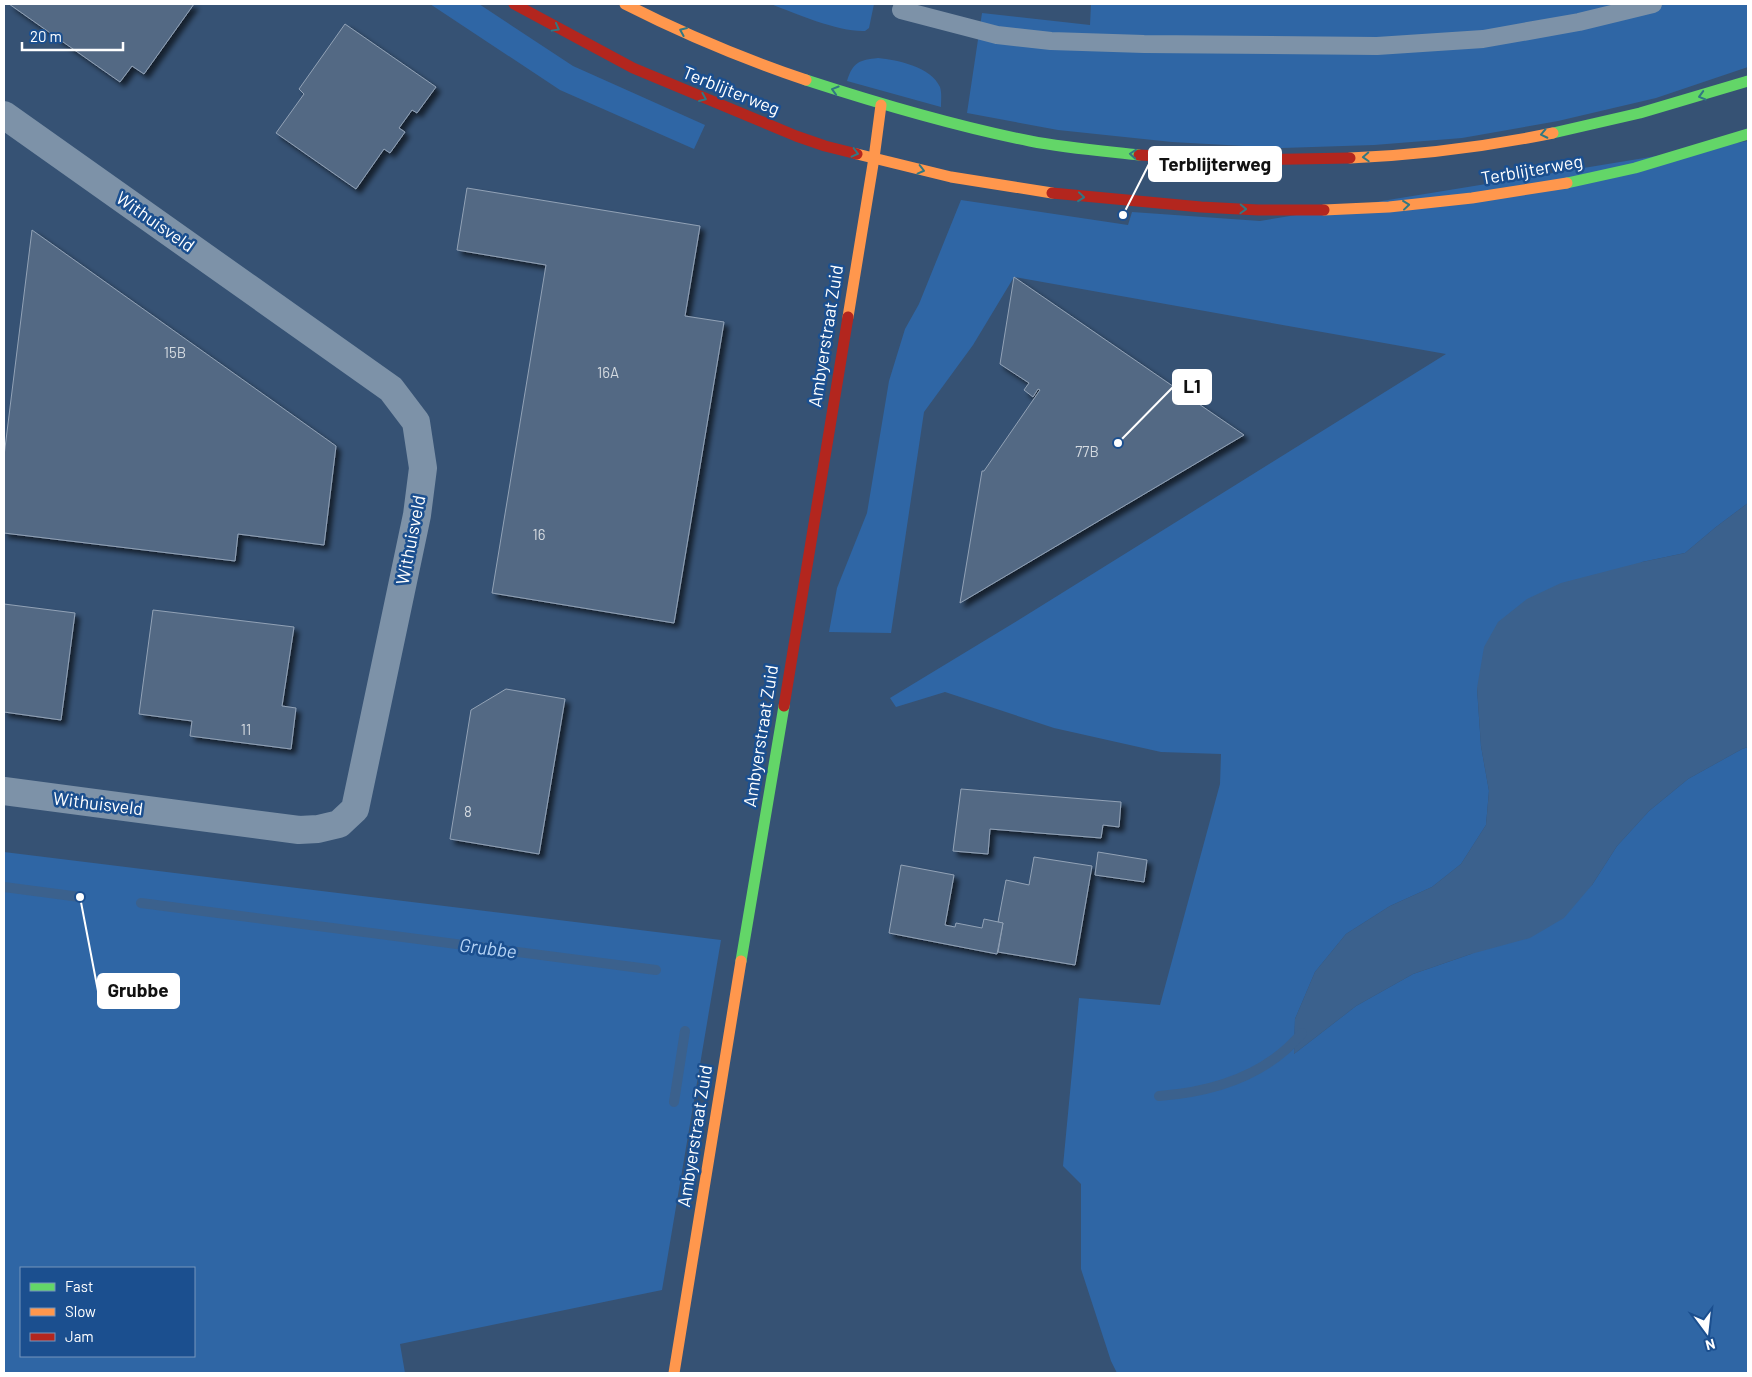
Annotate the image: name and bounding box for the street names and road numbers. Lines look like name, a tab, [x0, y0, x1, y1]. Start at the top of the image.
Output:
street label: Terblijterweg	[680, 61, 783, 120]
street label: Terblijterweg	[1479, 149, 1584, 189]
street label: Withuisveld	[112, 186, 199, 256]
street label: Ambyerstraat Zuid	[803, 263, 847, 409]
street label: Withuisveld	[391, 493, 429, 586]
street label: Ambyerstraat Zuid	[738, 663, 782, 809]
street label: Withuisveld	[52, 787, 145, 819]
street label: Ambyerstraat Zuid	[672, 1063, 716, 1209]

